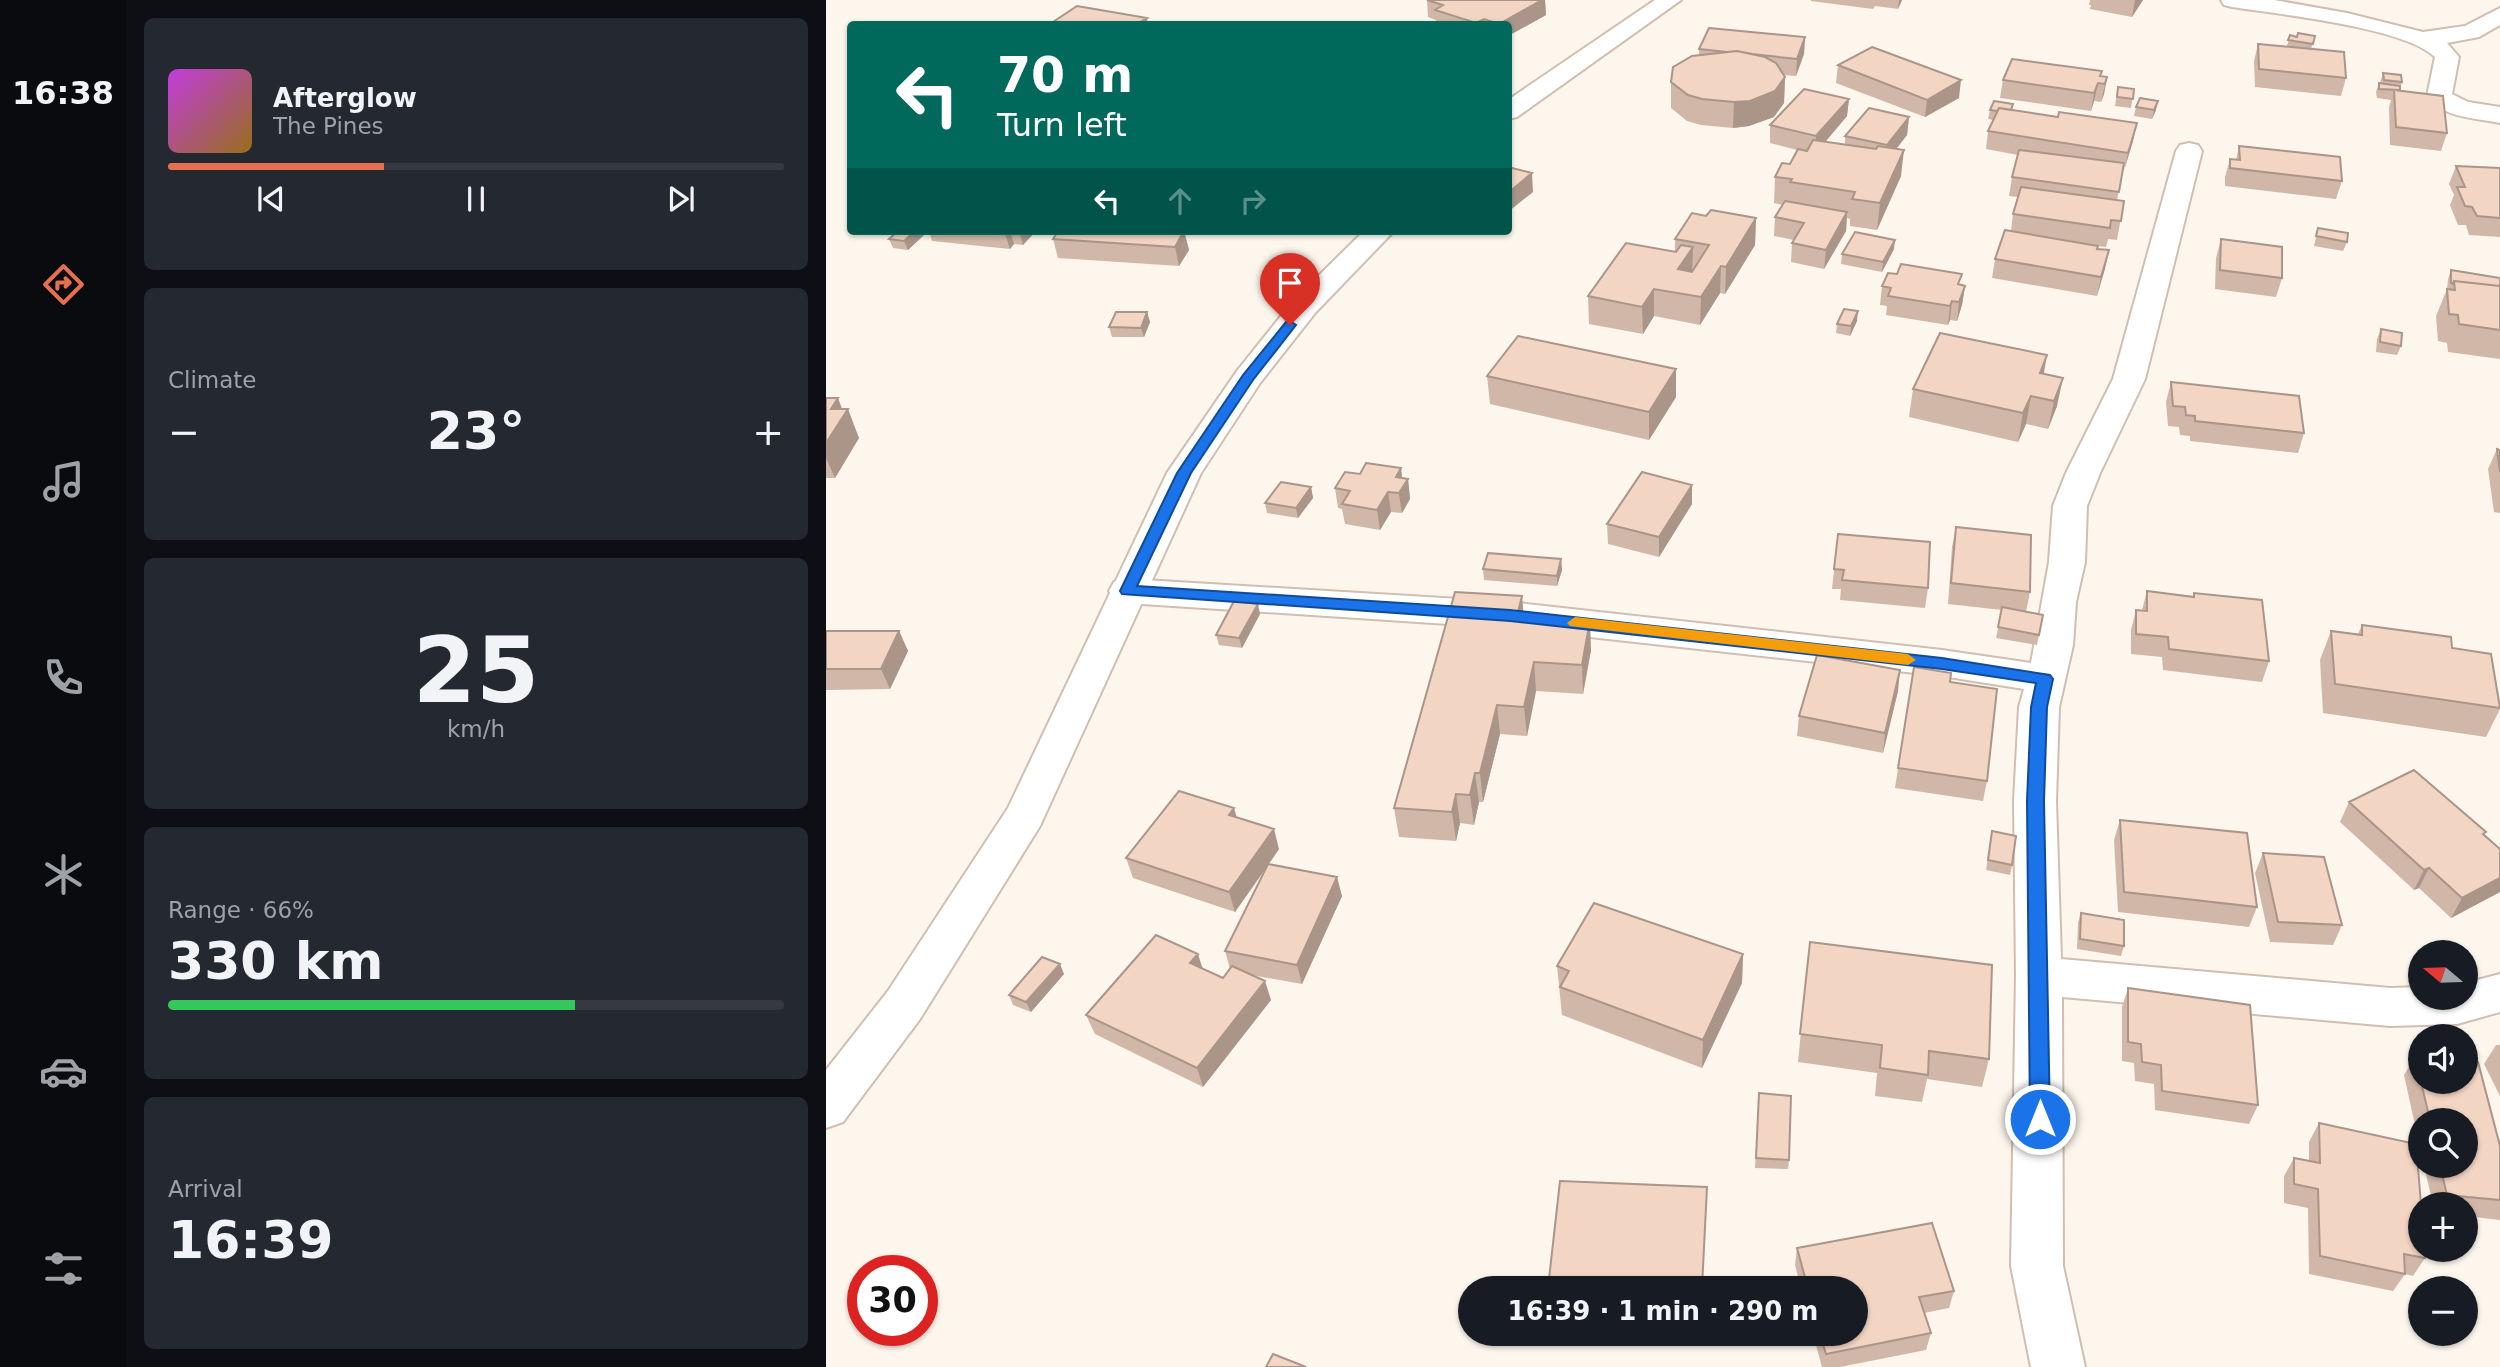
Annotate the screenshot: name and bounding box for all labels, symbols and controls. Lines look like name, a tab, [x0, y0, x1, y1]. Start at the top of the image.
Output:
text: 70 m	[997, 47, 1133, 104]
icon: left	[882, 49, 973, 140]
text: 16:38	[12, 74, 114, 112]
text: Afterglow	[273, 83, 417, 113]
text: Turn left	[997, 106, 1127, 144]
text: The Pines	[273, 113, 384, 139]
icon: previous	[252, 180, 290, 218]
icon: pause	[457, 180, 495, 218]
icon: next	[662, 180, 700, 218]
icon: left	[1088, 182, 1126, 220]
icon: ahead	[1161, 182, 1199, 220]
icon: right	[1234, 182, 1272, 220]
pin	[1260, 253, 1320, 325]
icon: directions	[39, 260, 88, 309]
icon: arrive	[1271, 264, 1309, 302]
text: Climate	[168, 367, 257, 393]
text: 23°	[427, 401, 525, 461]
text: −	[168, 410, 200, 454]
text: +	[752, 410, 784, 454]
icon: music	[39, 457, 88, 506]
text: 25	[413, 618, 539, 723]
icon: phone	[39, 653, 88, 702]
text: km/h	[447, 716, 505, 742]
icon: climate	[39, 850, 88, 899]
text: Range · 66%	[168, 897, 314, 923]
text: 330 km	[168, 931, 383, 991]
north arrow	[2408, 940, 2478, 1010]
map controls	[2408, 940, 2478, 1346]
button: sound	[2408, 1024, 2478, 1094]
icon: car	[39, 1047, 88, 1096]
position arrow	[2003, 1082, 2077, 1156]
button: search	[2408, 1108, 2478, 1178]
text: Arrival	[168, 1176, 243, 1202]
button: +	[2408, 1192, 2478, 1262]
text: 16:39	[168, 1210, 334, 1270]
icon: filters	[39, 1244, 88, 1293]
speed limit sign: 30	[847, 1255, 938, 1346]
button: −	[2408, 1276, 2478, 1346]
text: 16:39 · 1 min · 290 m	[1508, 1296, 1818, 1326]

